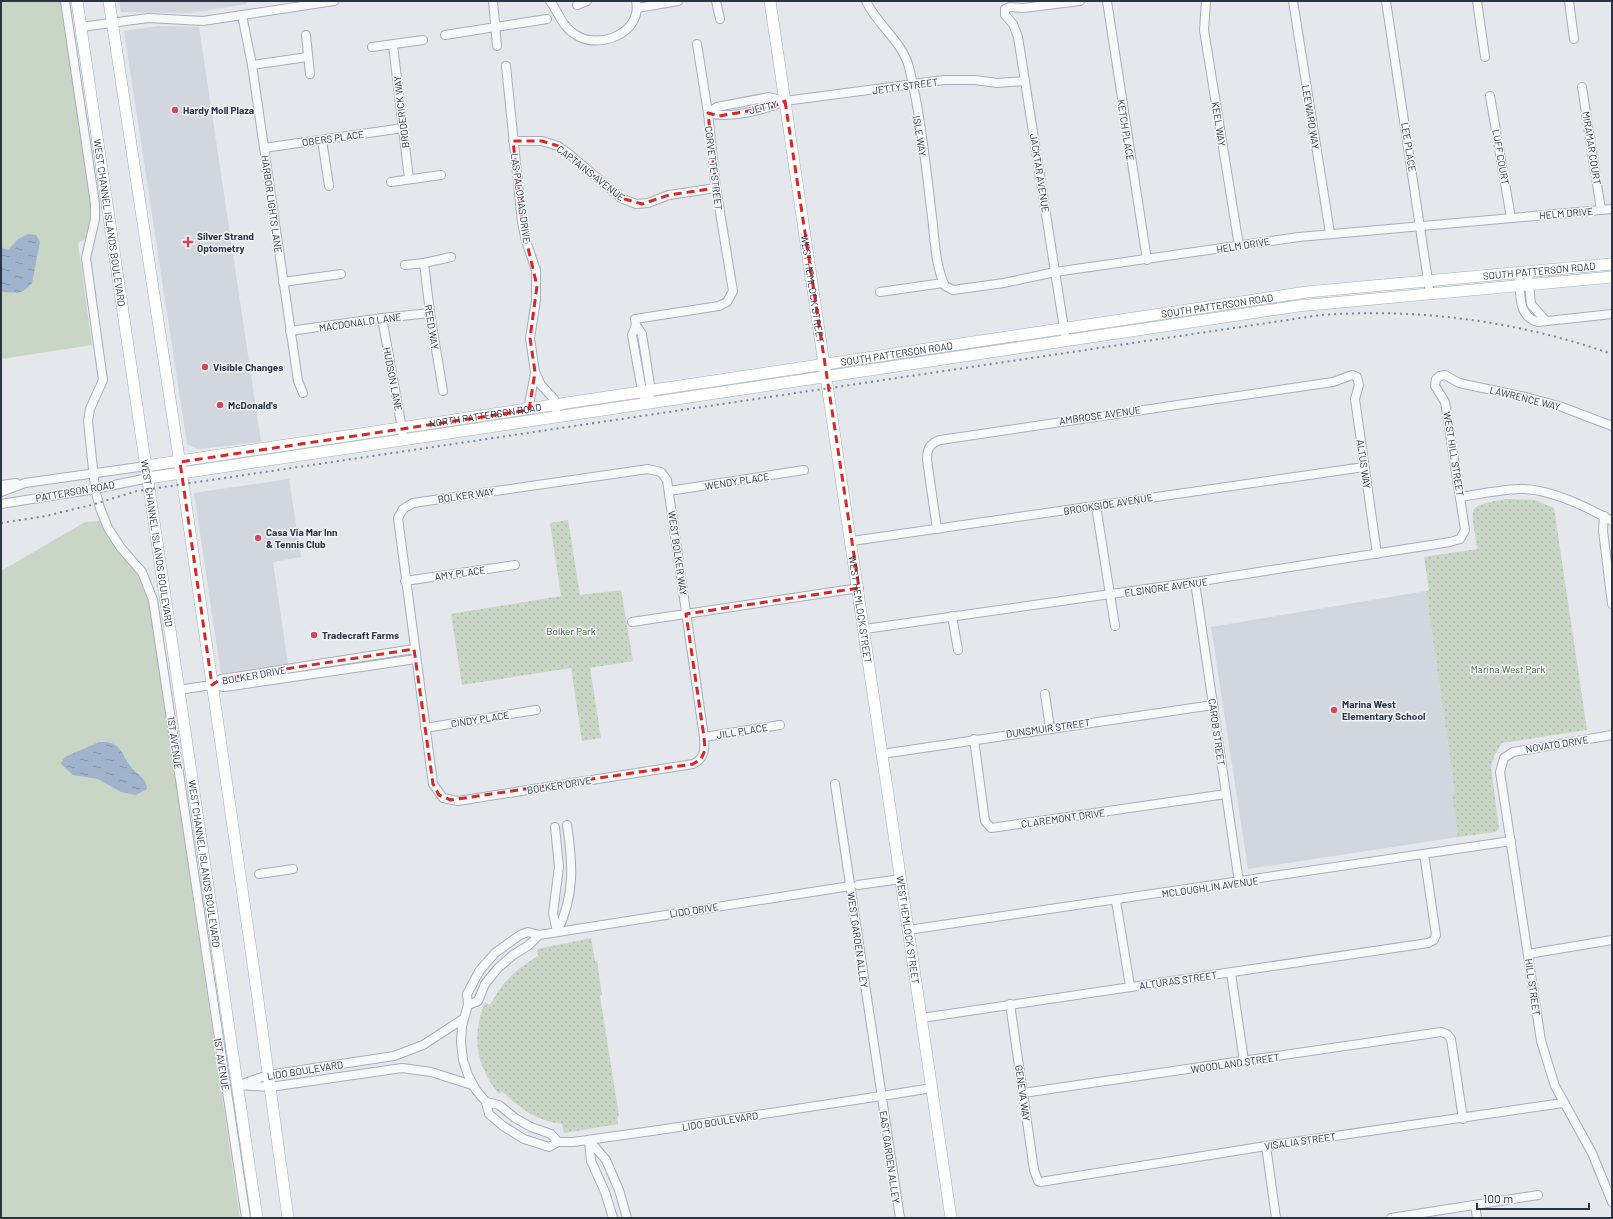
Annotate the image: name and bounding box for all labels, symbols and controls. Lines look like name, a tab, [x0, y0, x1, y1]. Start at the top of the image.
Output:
street label: BRODERICK WAY	[391, 75, 411, 149]
street label: JETTY STREET	[871, 75, 939, 97]
street label: LEEWARD WAY	[1300, 84, 1322, 150]
street label: JETTY	[748, 98, 779, 116]
street label: KETCH PLACE	[1115, 98, 1137, 162]
street label: KEEL WAY	[1210, 101, 1228, 147]
place label: Hardy Moll Plaza	[183, 104, 254, 116]
marker: Hardy Moll Plaza	[170, 105, 180, 115]
street label: MIRAMAR COURT	[1580, 110, 1604, 186]
street label: ISLE WAY	[911, 115, 929, 158]
street label: LEE PLACE	[1399, 121, 1419, 173]
street label: CORVETTE STREET	[703, 125, 725, 211]
street label: OBERS PLACE	[301, 128, 365, 148]
street label: LUFF COURT	[1490, 128, 1512, 186]
street label: JACKTAR AVENUE	[1028, 133, 1052, 213]
street label: WEST CHANNEL ISLANDS BOULEVARD	[91, 138, 128, 307]
street label: CAPTAINS AVENUE	[555, 143, 627, 203]
street label: LAS PALOMAS DRIVE	[509, 152, 533, 244]
street label: HARBOR LIGHTS LANE	[259, 154, 285, 254]
street label: HELM DRIVE	[1539, 205, 1593, 221]
place label: Silver Strand Optometry	[197, 230, 254, 254]
street label: WEST HEMLOCK STREET	[799, 234, 827, 344]
street label: HELM DRIVE	[1215, 235, 1271, 255]
marker: Silver Strand Optometry	[182, 236, 194, 248]
street label: SOUTH PATTERSON ROAD	[1482, 260, 1596, 282]
street label: SOUTH PATTERSON ROAD	[1160, 291, 1274, 320]
street label: REED WAY	[423, 304, 442, 351]
street label: MACDONALD LANE	[318, 310, 402, 334]
street label: SOUTH PATTERSON ROAD	[840, 339, 953, 368]
street label: HUDSON LANE	[381, 346, 405, 412]
place label: Visible Changes	[213, 361, 283, 373]
marker: Visible Changes	[200, 362, 210, 372]
street label: LAWRENCE WAY	[1488, 383, 1562, 413]
place label: McDonald's	[228, 399, 278, 411]
marker: McDonald's	[215, 400, 225, 410]
street label: NORTH PATTERSON ROAD	[428, 401, 542, 430]
street label: AMBROSE AVENUE	[1058, 403, 1142, 427]
street label: WEST HILL STREET	[1441, 411, 1467, 498]
street label: ALTUS WAY	[1355, 439, 1373, 490]
street label: WEST CHANNEL ISLANDS BOULEVARD	[139, 458, 176, 628]
street label: WENDY PLACE	[704, 470, 770, 492]
street label: PATTERSON ROAD	[35, 478, 115, 504]
street label: BOLKER WAY	[437, 485, 496, 505]
street label: BROOKSIDE AVENUE	[1063, 491, 1153, 517]
street label: WEST BOLKER WAY	[666, 510, 690, 596]
place label: Casa Via Mar Inn & Tennis Club	[266, 526, 338, 550]
marker: Casa Via Mar Inn & Tennis Club	[253, 533, 263, 543]
street label: WEST HEMLOCK STREET	[847, 554, 874, 664]
street label: AMY PLACE	[434, 564, 486, 582]
street label: ELSINORE AVENUE	[1124, 575, 1208, 599]
park label: Bolker Park	[546, 625, 596, 637]
place label: Tradecraft Farms	[322, 629, 399, 641]
marker: Tradecraft Farms	[309, 630, 319, 640]
street label: BOLKER DRIVE	[221, 663, 287, 687]
park label: Marina West Park	[1471, 663, 1545, 675]
street label: CAROB STREET	[1206, 698, 1228, 767]
place label: Marina West Elementary School	[1342, 698, 1425, 722]
marker: Marina West Elementary School	[1329, 705, 1339, 715]
street label: CINDY PLACE	[450, 708, 510, 730]
street label: 1ST AVENUE	[165, 716, 185, 770]
street label: DUNSMUIR STREET	[1005, 716, 1091, 740]
street label: JILL PLACE	[715, 721, 769, 741]
street label: NOVATO DRIVE	[1525, 733, 1589, 755]
street label: BOLKER DRIVE	[526, 774, 592, 796]
street label: WEST CHANNEL ISLANDS BOULEVARD	[186, 779, 223, 948]
street label: CLAREMONT DRIVE	[1020, 806, 1106, 830]
street label: MCLOUGHLIN AVENUE	[1161, 874, 1259, 900]
street label: WEST HEMLOCK STREET	[894, 875, 922, 985]
street label: WEST GARDEN ALLEY	[845, 891, 871, 989]
street label: LIDO DRIVE	[669, 900, 719, 920]
street label: HILL STREET	[1523, 958, 1543, 1017]
street label: ALTURAS STREET	[1138, 969, 1218, 991]
street label: 1ST AVENUE	[212, 1037, 232, 1091]
street label: WOODLAND STREET	[1190, 1051, 1280, 1075]
street label: LIDO BOULEVARD	[266, 1058, 344, 1082]
street label: GENEVA WAY	[1013, 1064, 1033, 1122]
street label: LIDO BOULEVARD	[681, 1109, 759, 1133]
street label: EAST GARDEN ALLEY	[878, 1110, 902, 1204]
street label: VISALIA STREET	[1264, 1130, 1337, 1152]
scale bar	[1477, 1185, 1589, 1211]
text: 100 m	[1483, 1191, 1513, 1205]

